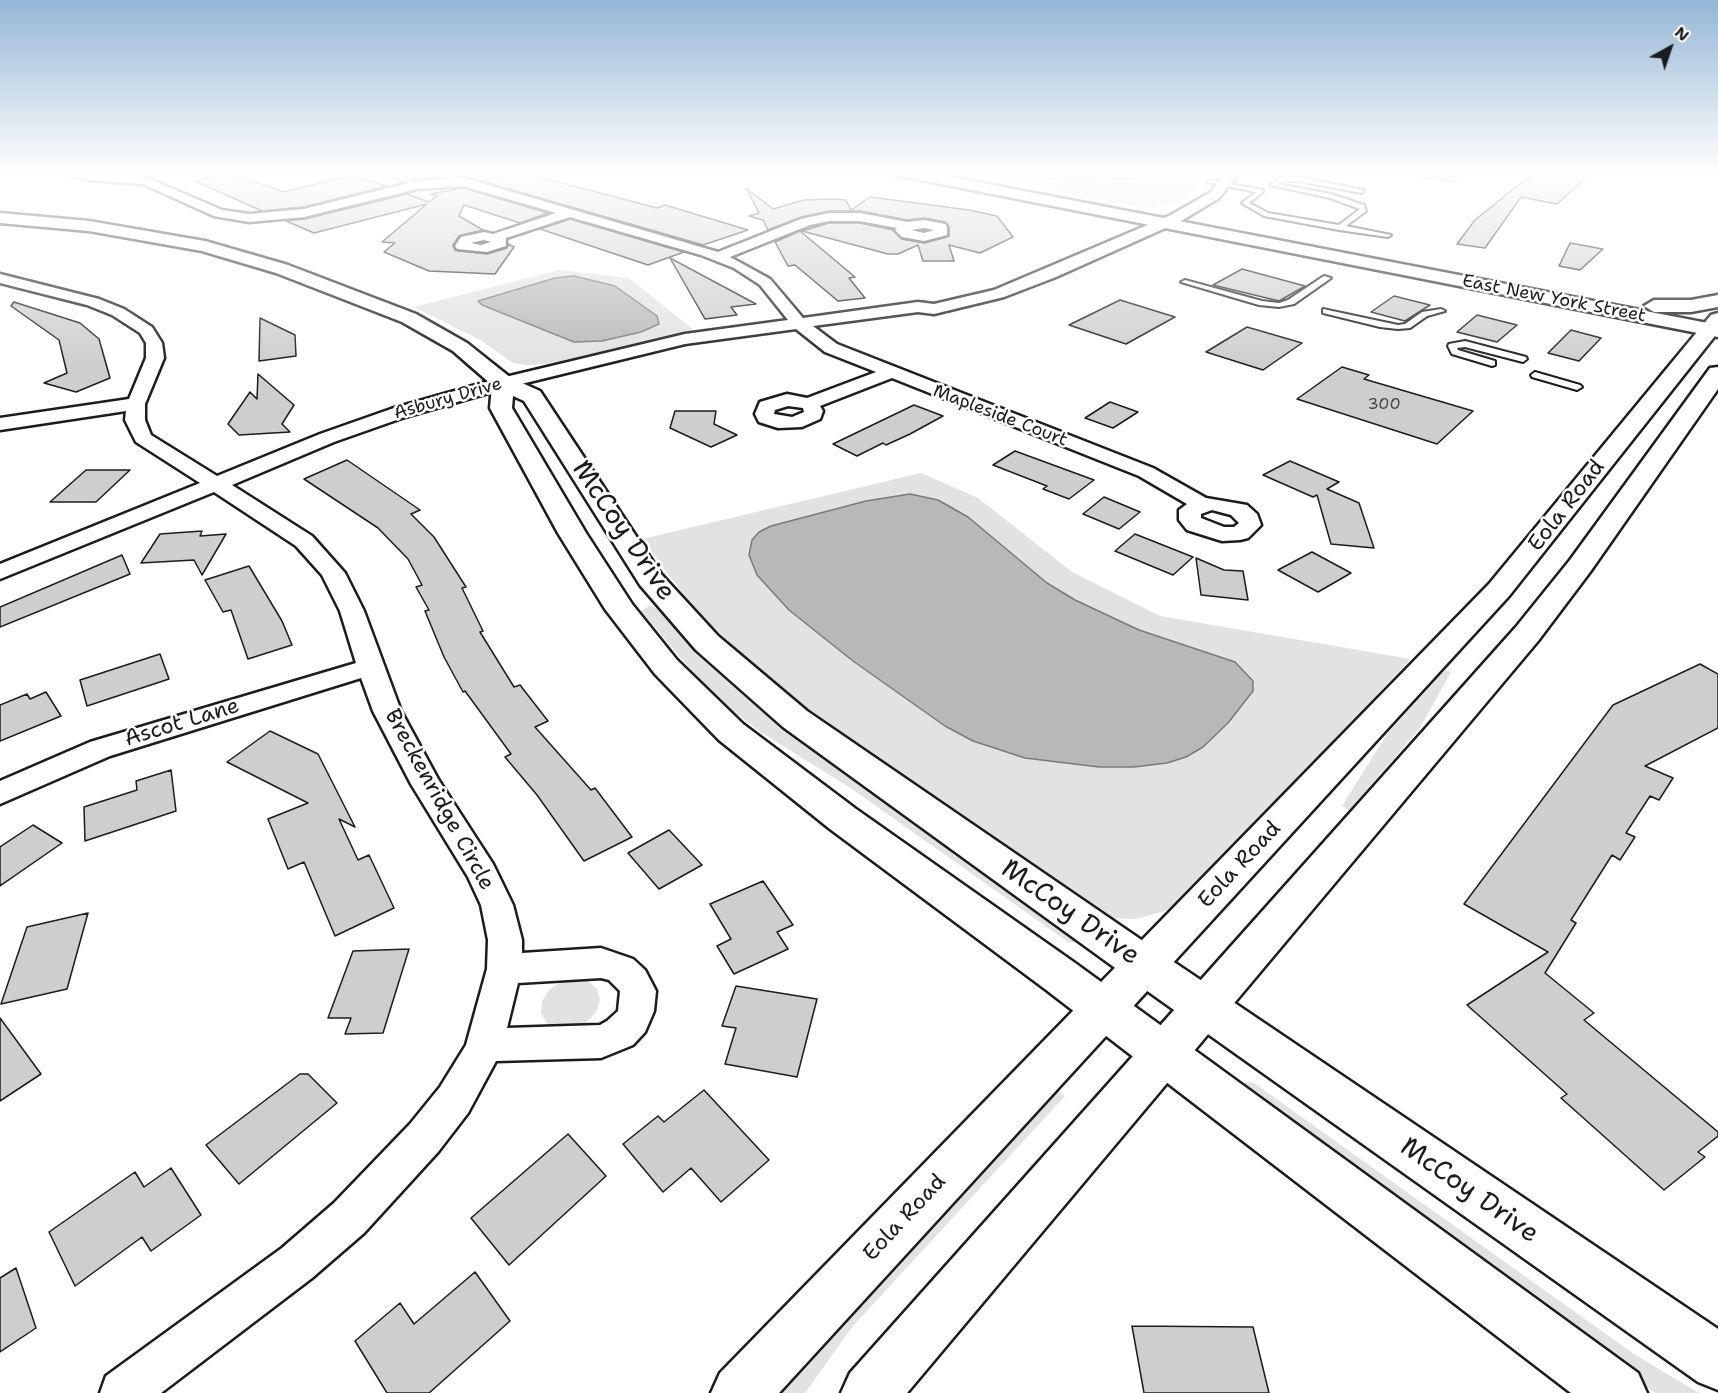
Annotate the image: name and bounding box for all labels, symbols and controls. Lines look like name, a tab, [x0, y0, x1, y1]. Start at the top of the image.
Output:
north arrow	[1640, 18, 1700, 78]
text: N	[1670, 22, 1694, 46]
street label: East New York Street	[1460, 271, 1648, 327]
street label: Asbury Drive	[392, 373, 504, 425]
street label: Mapleside Court	[930, 380, 1070, 452]
house number: 300	[1367, 395, 1401, 415]
street label: McCoy Drive	[564, 455, 682, 607]
street label: Eola Road	[1523, 455, 1611, 557]
street label: Ascot Lane	[121, 693, 243, 753]
street label: Breckenridge Circle	[378, 705, 500, 895]
street label: Eola Road	[1193, 816, 1287, 914]
street label: McCoy Drive	[994, 853, 1146, 973]
street label: McCoy Drive	[1393, 1131, 1545, 1251]
street label: Eola Road	[858, 1169, 952, 1267]

